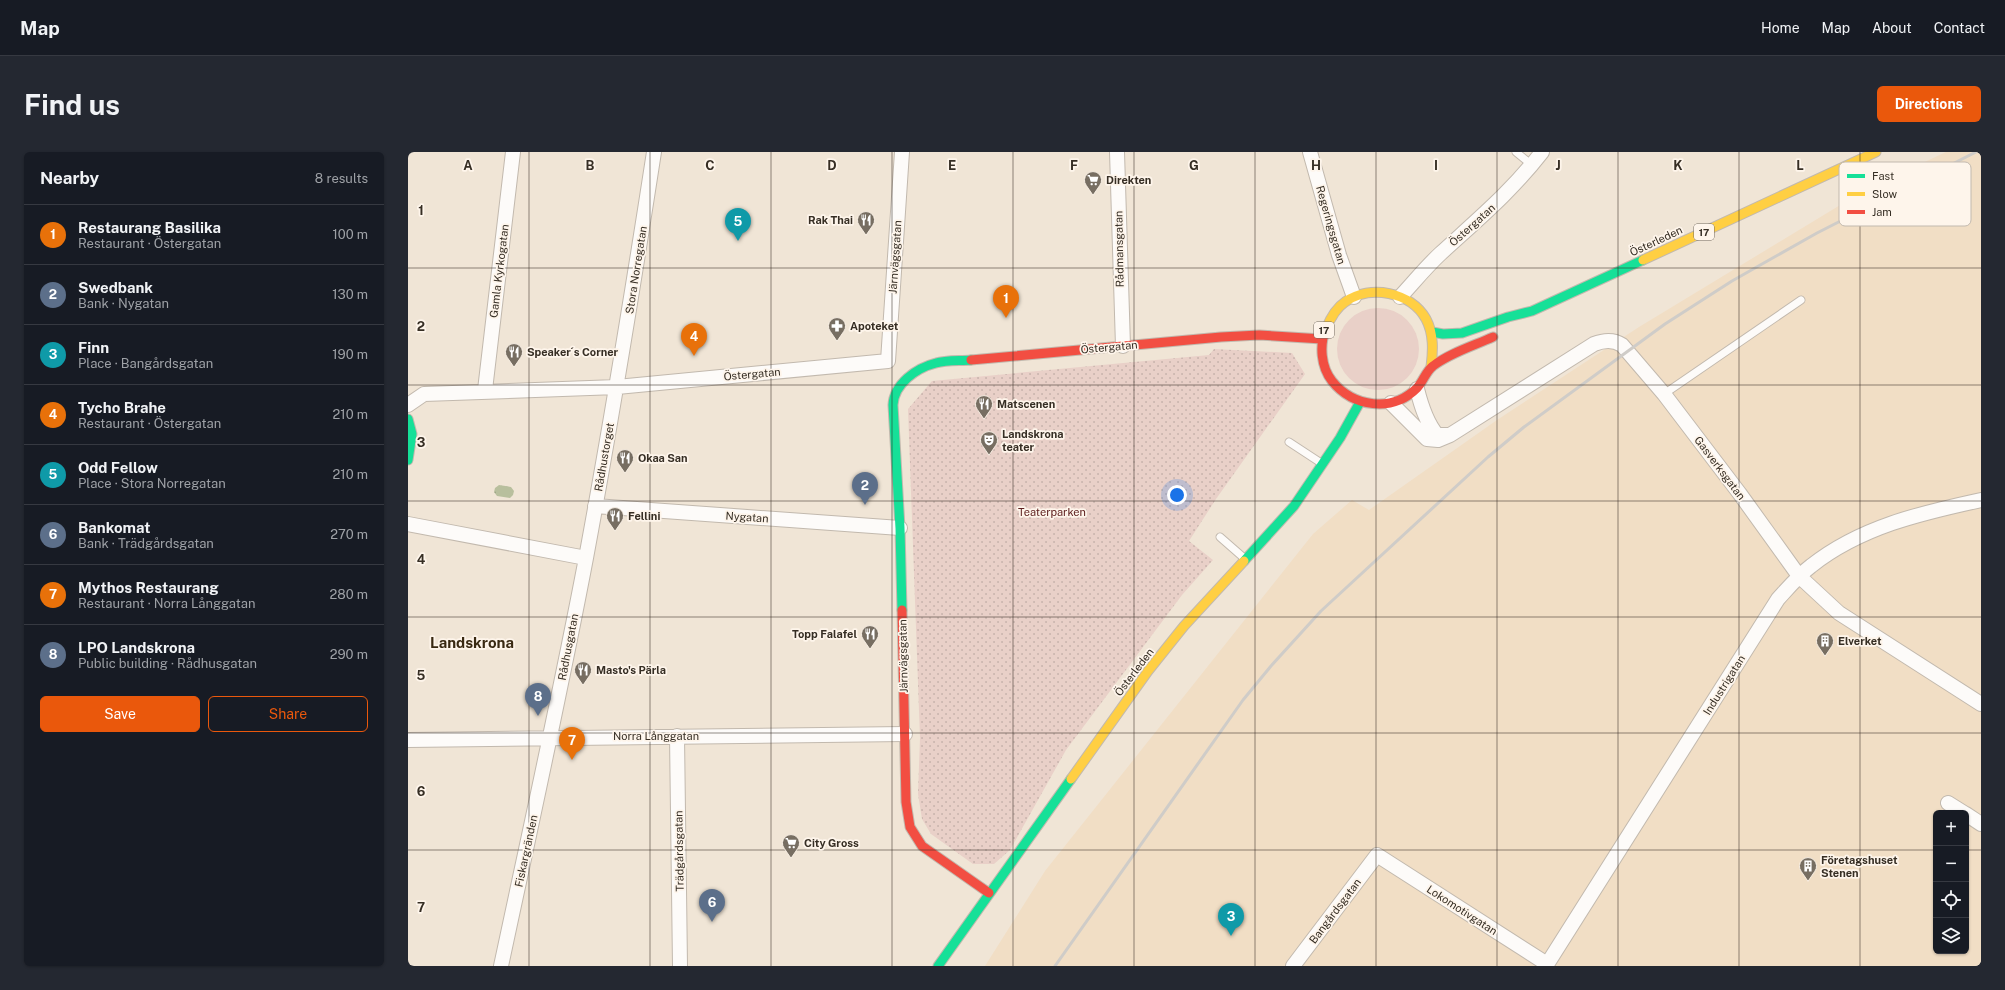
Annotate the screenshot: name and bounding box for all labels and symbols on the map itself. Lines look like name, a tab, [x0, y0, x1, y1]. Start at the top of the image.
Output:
text: A	[463, 158, 473, 173]
text: B	[586, 158, 595, 173]
text: C	[705, 158, 715, 173]
text: D	[827, 158, 837, 173]
text: E	[948, 158, 956, 173]
text: F	[1070, 158, 1078, 173]
text: G	[1189, 158, 1199, 173]
text: H	[1311, 158, 1321, 173]
text: I	[1434, 158, 1438, 173]
text: J	[1555, 158, 1561, 173]
text: K	[1673, 158, 1683, 173]
text: L	[1796, 158, 1804, 173]
legend	[1839, 162, 1971, 226]
supermarket icon: Direkten	[1083, 170, 1103, 195]
text: Fast	[1872, 170, 1894, 182]
place label: Direkten	[1106, 174, 1151, 186]
street label: Regeringsgatan	[1314, 184, 1348, 266]
text: Slow	[1872, 188, 1898, 200]
street label: Östergatan	[1446, 201, 1497, 249]
text: 1	[418, 203, 424, 218]
text: Jam	[1872, 206, 1892, 218]
pin: 5	[725, 208, 751, 241]
restaurant icon: Rak Thai	[856, 210, 876, 235]
street label: Rådmansgatan	[1112, 211, 1126, 287]
place label: Rak Thai	[808, 214, 853, 226]
street label: Järnvägsgatan	[886, 220, 904, 294]
street label: Österleden	[1627, 223, 1684, 258]
street label: Gamla Kyrkogatan	[487, 224, 511, 318]
road number: 17	[1694, 224, 1714, 240]
street label: Stora Norregatan	[623, 225, 649, 315]
pin: 1	[993, 285, 1019, 318]
pharmacy icon: Apoteket	[827, 316, 847, 341]
text: 2	[417, 319, 425, 334]
place label: Apoteket	[850, 320, 899, 332]
road number: 17	[1314, 322, 1334, 338]
pin: 4	[681, 323, 707, 356]
street label: Östergatan	[1080, 338, 1138, 355]
restaurant icon: Speaker´s Corner	[504, 342, 524, 367]
place label: Speaker´s Corner	[527, 346, 619, 358]
street label: Östergatan	[723, 365, 781, 382]
restaurant icon: Matscenen	[974, 394, 994, 419]
place label: Matscenen	[997, 398, 1055, 410]
street label: Rådhustorget	[592, 422, 616, 492]
place label: Landskrona teater	[1002, 428, 1063, 453]
theatre icon: Landskrona teater	[979, 430, 999, 455]
street label: Gasverksgatan	[1692, 434, 1748, 502]
text: 3	[417, 435, 426, 450]
restaurant icon: Okaa San	[615, 448, 635, 473]
place label: Okaa San	[638, 452, 688, 464]
pin: 2	[852, 472, 878, 505]
your location	[1167, 485, 1187, 505]
restaurant icon: Fellini	[605, 506, 625, 531]
park label: Teaterparken	[1018, 506, 1086, 518]
place label: Fellini	[628, 510, 660, 522]
street label: Nygatan	[725, 510, 769, 524]
text: 4	[417, 552, 426, 567]
street label: Rådhusgatan	[556, 613, 580, 681]
street label: Järnvägsgatan	[896, 619, 910, 693]
restaurant icon: Topp Falafel	[860, 624, 880, 649]
place label: Topp Falafel	[792, 628, 857, 640]
building icon: Elverket	[1815, 631, 1835, 656]
district label: Landskrona	[430, 634, 514, 651]
place label: Elverket	[1838, 635, 1882, 647]
street label: Österleden	[1111, 645, 1156, 698]
street label: Industrigatan	[1701, 653, 1747, 717]
restaurant icon: Masto's Pärla	[573, 660, 593, 685]
place label: Masto's Pärla	[596, 664, 666, 676]
text: 5	[417, 668, 426, 683]
pin: 8	[525, 683, 551, 716]
pin: 7	[559, 727, 585, 760]
street label: Norra Långgatan	[613, 730, 699, 742]
text: 6	[417, 784, 426, 799]
street label: Trädgårdsgatan	[672, 810, 686, 892]
street label: Fiskargränden	[512, 814, 540, 888]
supermarket icon: City Gross	[781, 833, 801, 858]
place label: City Gross	[804, 837, 859, 849]
place label: Företagshuset Stenen	[1821, 854, 1898, 879]
building icon: Företagshuset Stenen	[1798, 856, 1818, 881]
street label: Bangårdsgatan	[1307, 876, 1363, 946]
street label: Lokomotivgatan	[1425, 883, 1499, 937]
pin: 6	[699, 889, 725, 922]
text: 7	[417, 900, 425, 915]
pin: 3	[1218, 903, 1244, 936]

